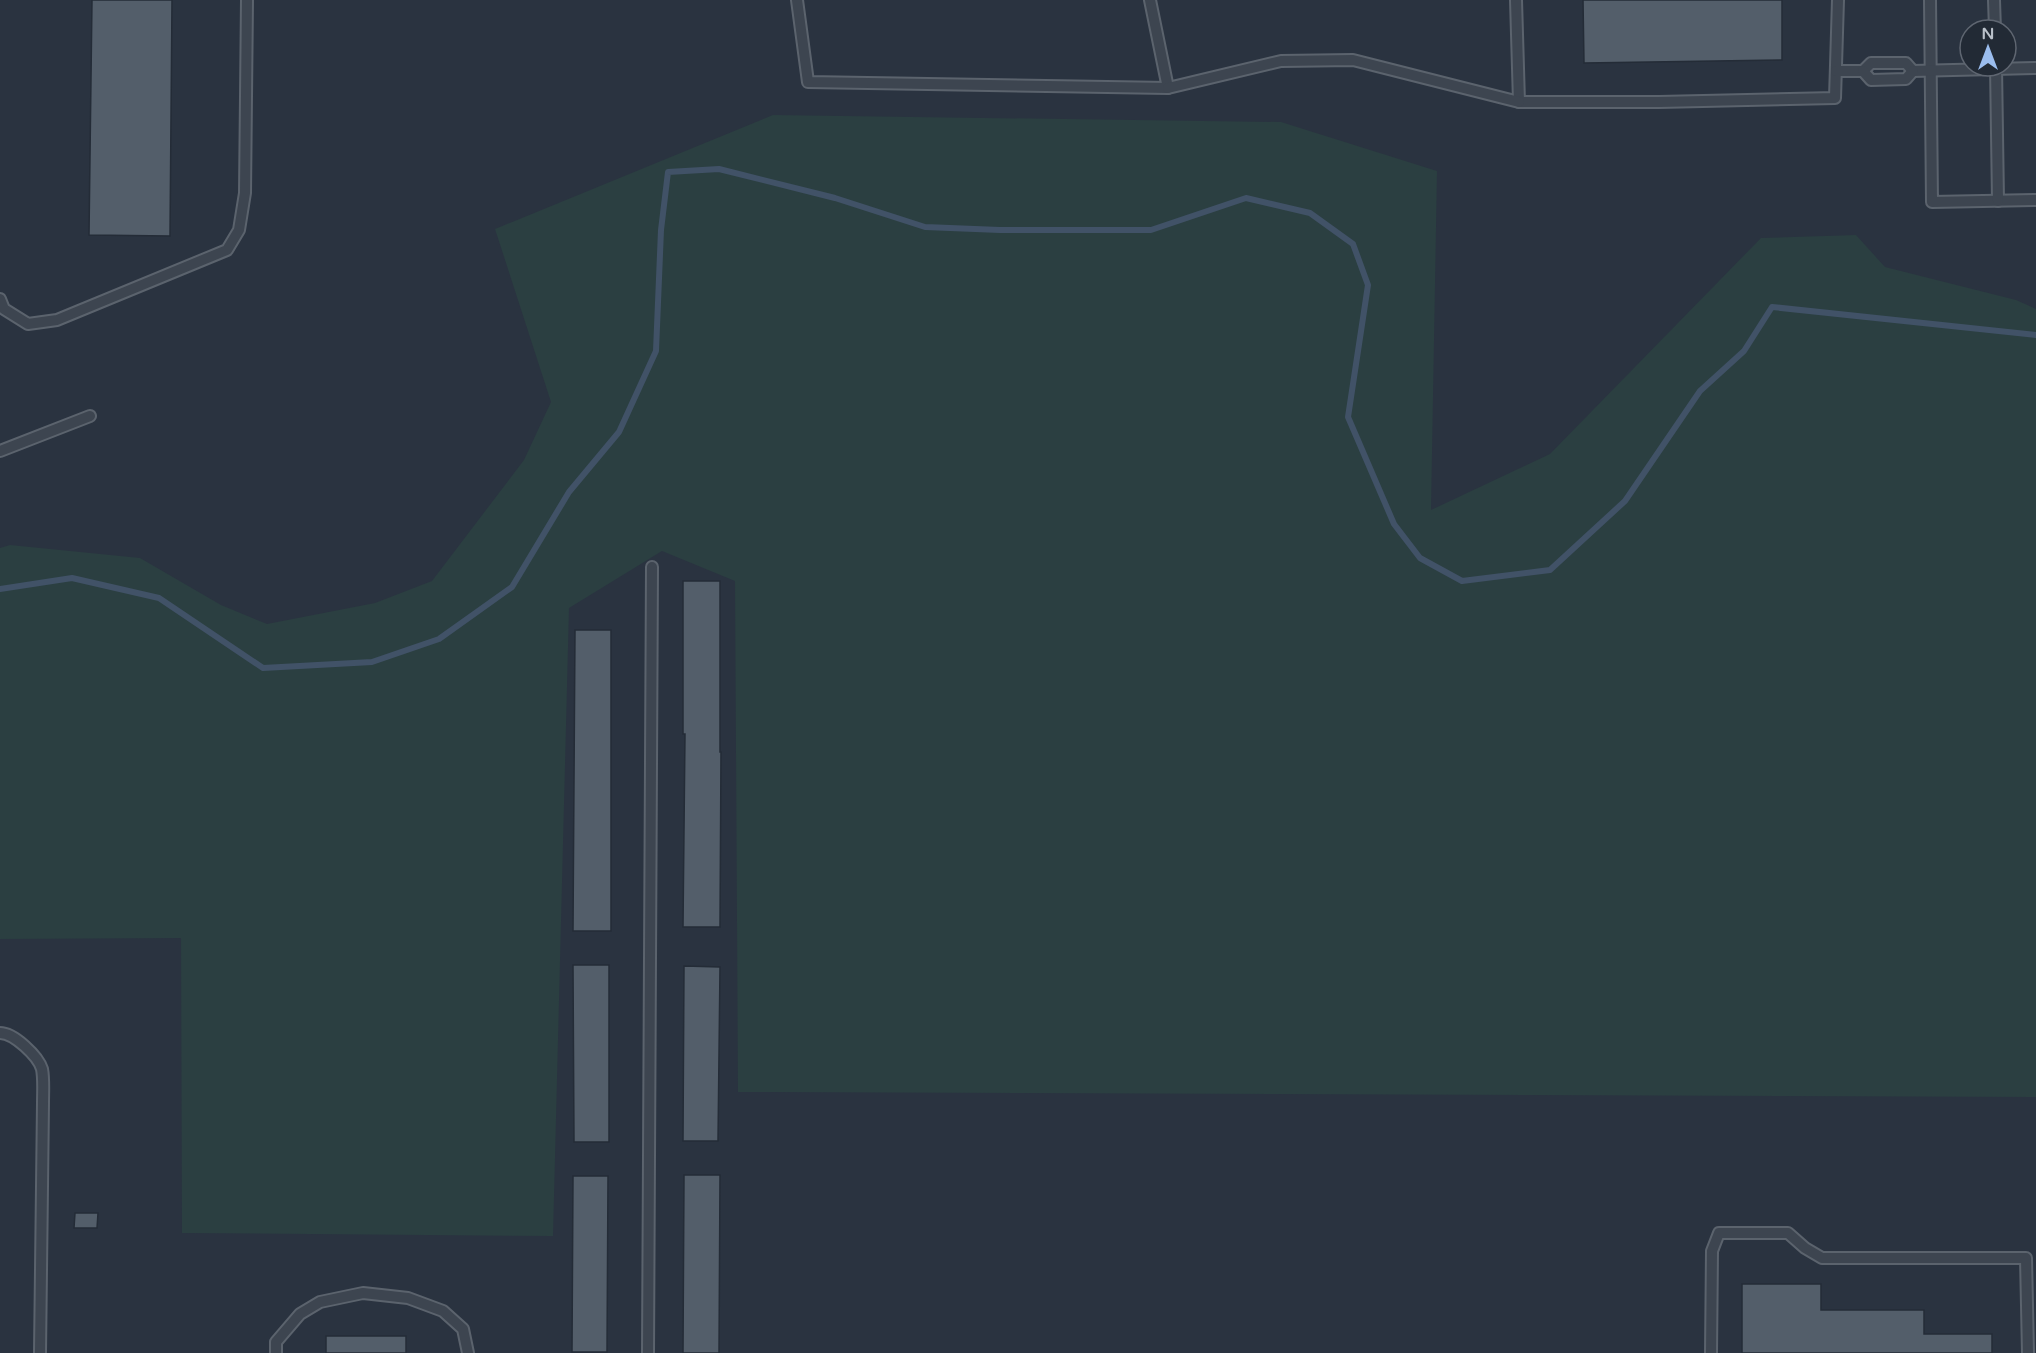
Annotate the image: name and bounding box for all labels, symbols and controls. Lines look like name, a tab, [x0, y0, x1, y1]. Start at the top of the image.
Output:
north arrow	[1958, 18, 2018, 78]
text: N	[1982, 24, 1994, 44]

